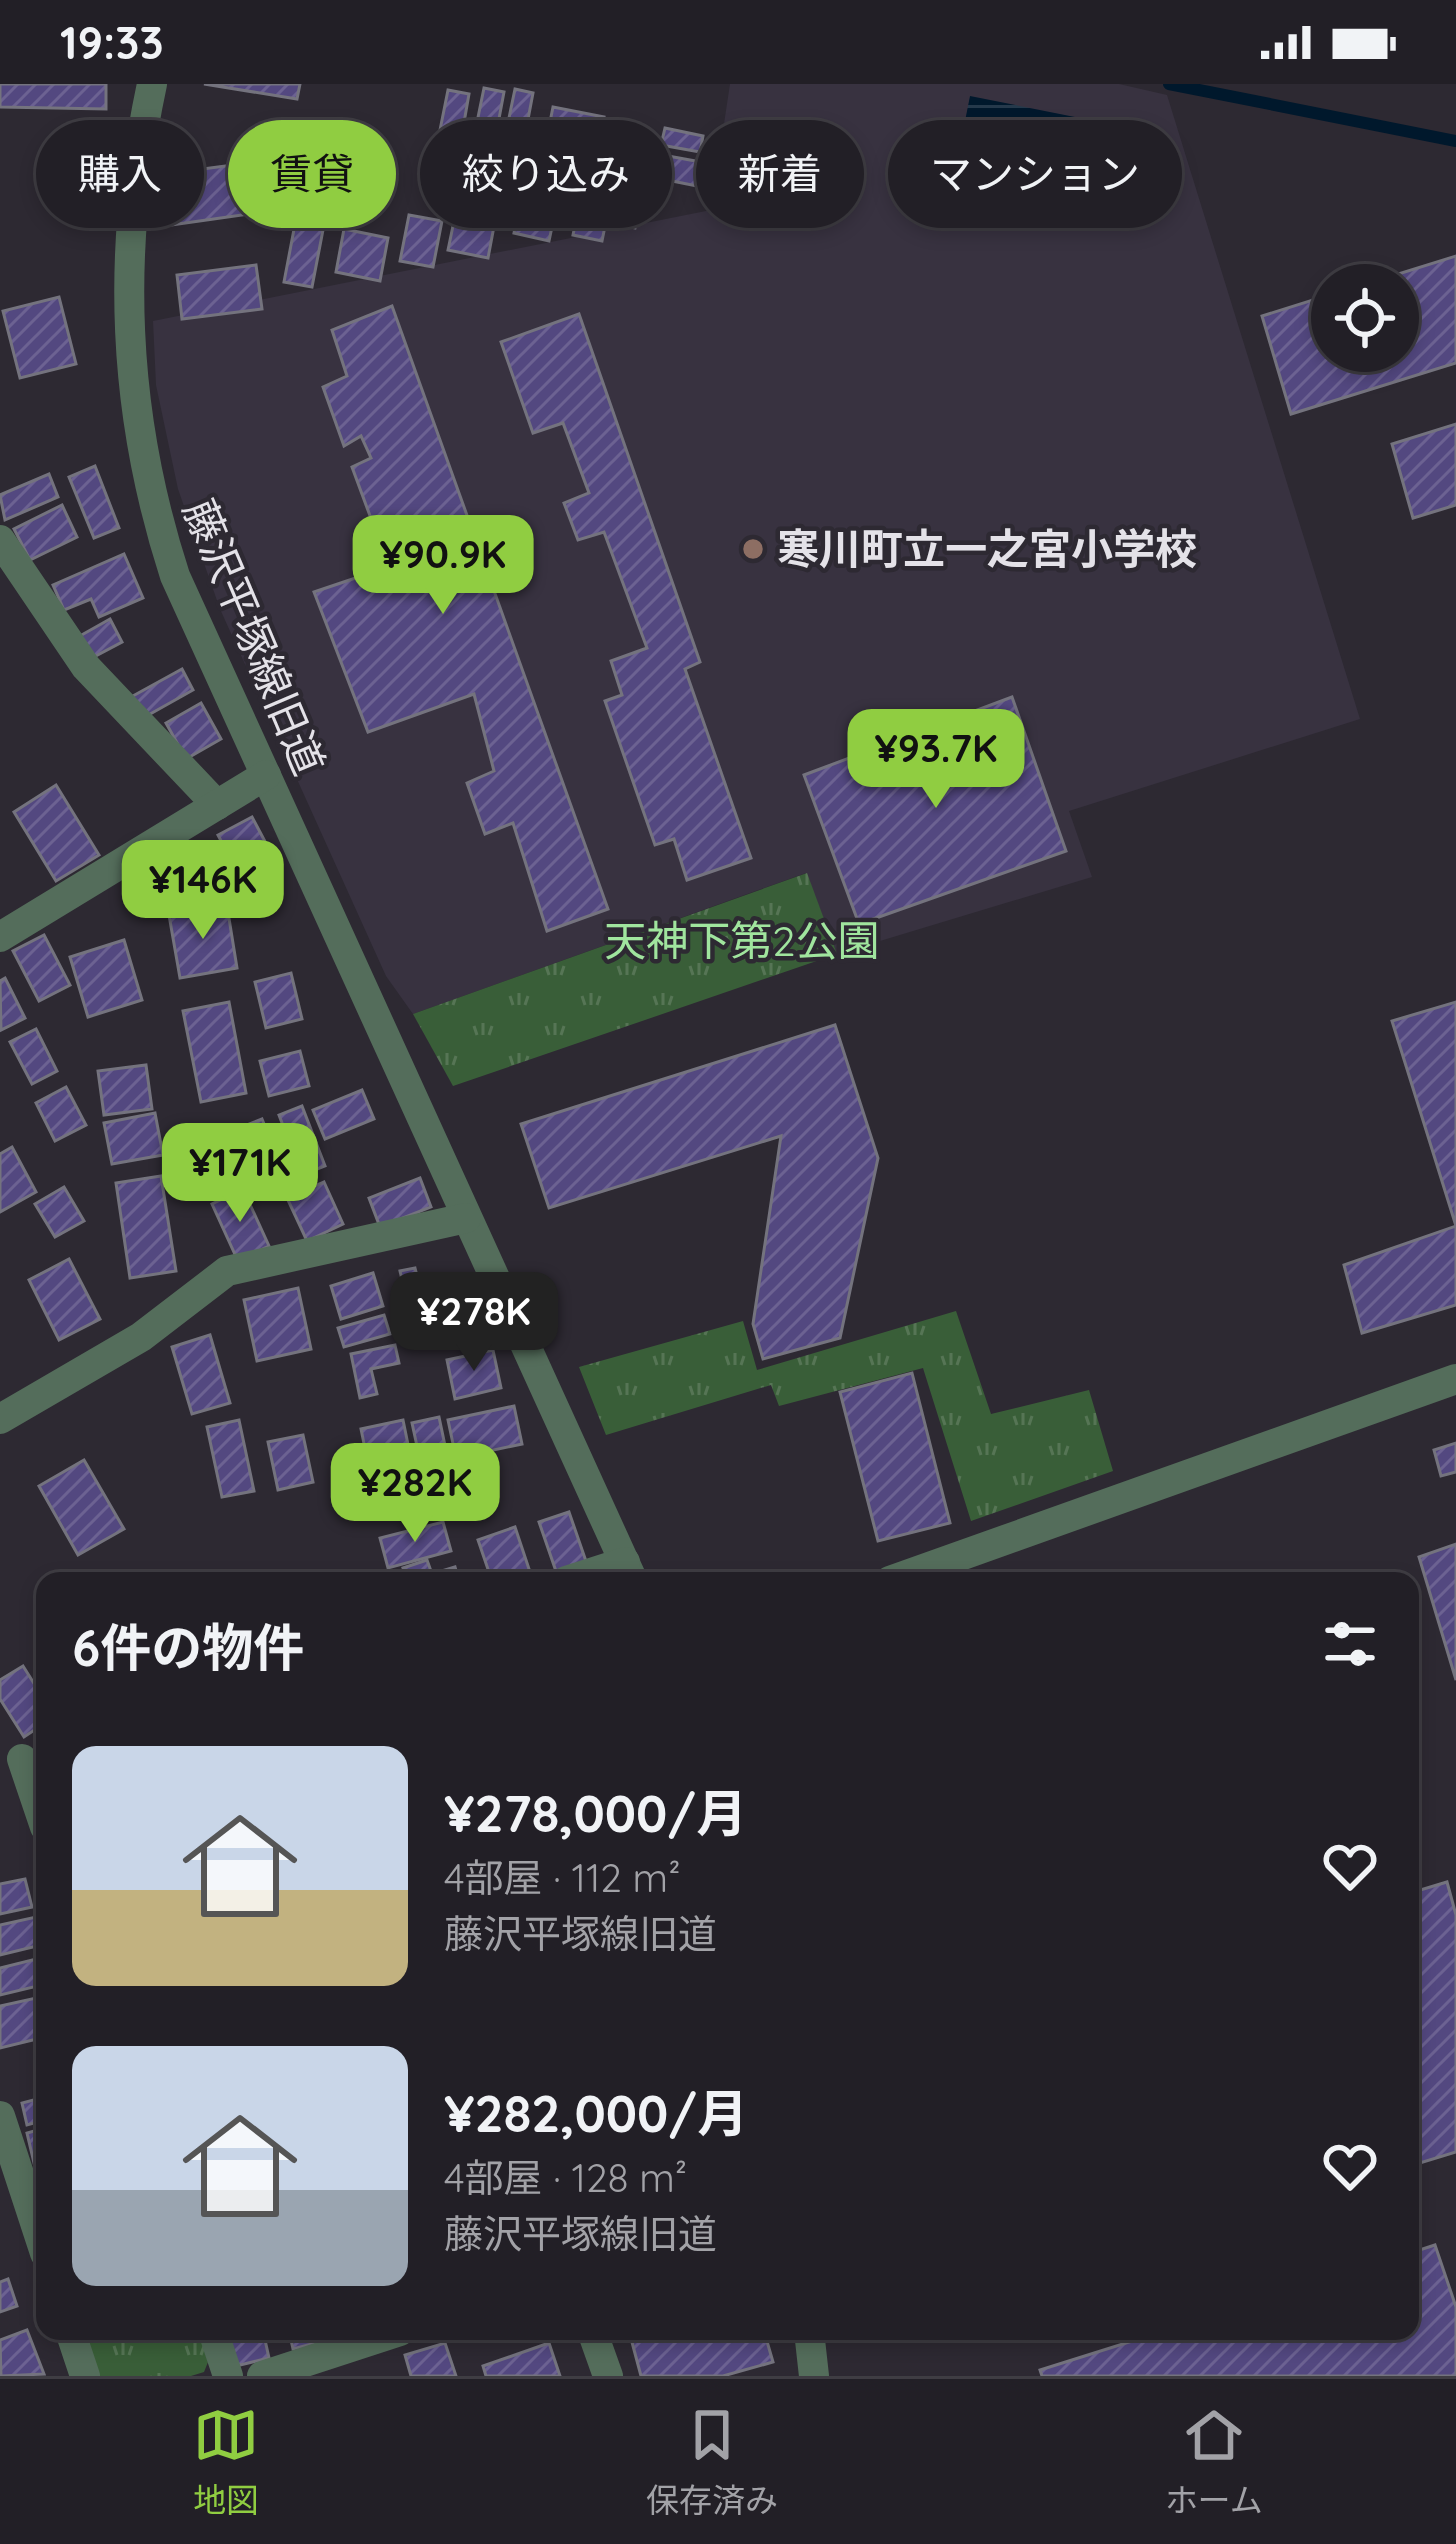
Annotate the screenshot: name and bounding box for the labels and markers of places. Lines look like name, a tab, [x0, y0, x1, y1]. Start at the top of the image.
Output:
pin: ¥90.9K	[345, 515, 541, 617]
place label: 寒川町立一之宮小学校	[777, 522, 1197, 575]
marker: 寒川町立一之宮小学校	[740, 536, 766, 562]
pin: ¥93.7K	[838, 709, 1034, 811]
pin: ¥146K	[119, 840, 287, 942]
pin: ¥171K	[156, 1123, 324, 1225]
pin: ¥278K	[390, 1272, 558, 1374]
pin: ¥282K	[331, 1443, 499, 1545]

